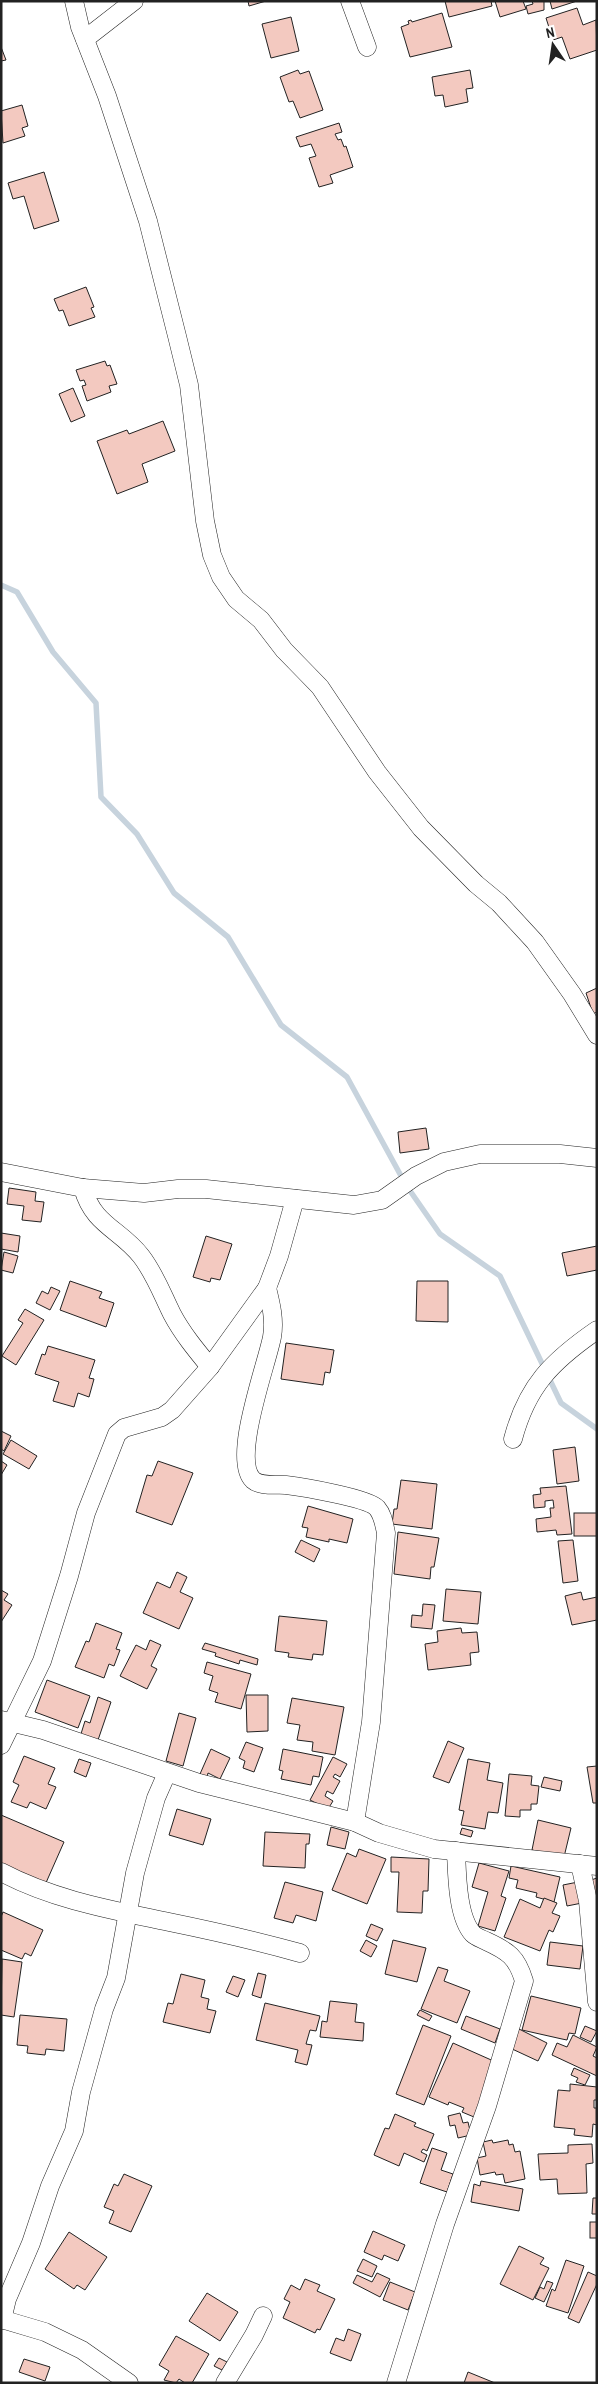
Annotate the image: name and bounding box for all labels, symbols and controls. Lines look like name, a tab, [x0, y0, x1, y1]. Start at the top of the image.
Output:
north arrow	[528, 20, 578, 70]
text: N	[544, 23, 556, 42]

